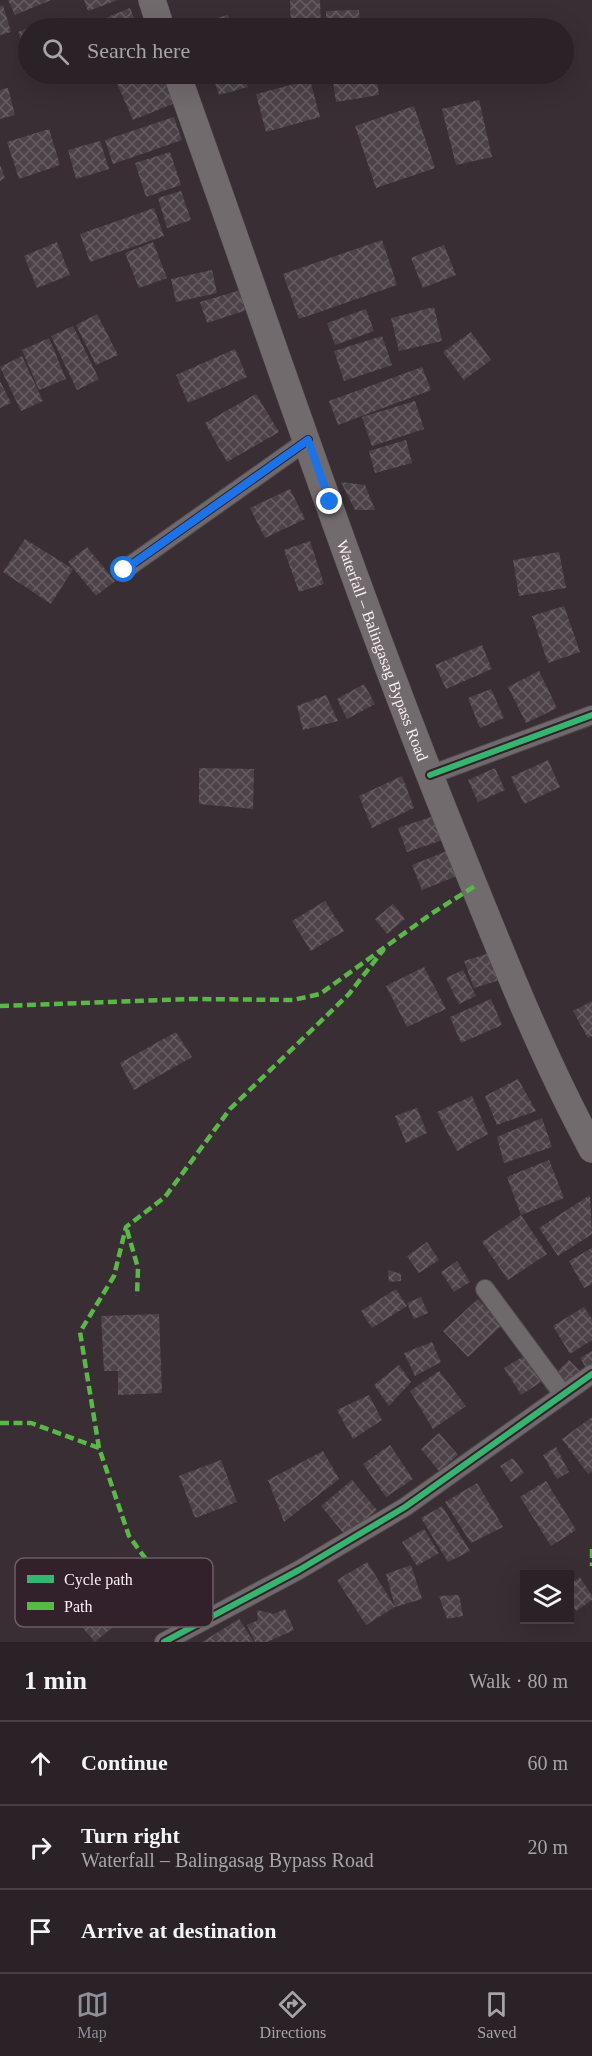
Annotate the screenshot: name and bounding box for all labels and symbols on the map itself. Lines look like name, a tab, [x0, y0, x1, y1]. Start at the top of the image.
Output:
route end	[316, 488, 342, 514]
street label: Waterfall ‒ Balingasag Bypass Road	[334, 538, 432, 763]
route start	[110, 556, 136, 582]
legend	[15, 1558, 213, 1627]
text: Cycle path	[64, 1571, 133, 1589]
text: Path	[64, 1598, 92, 1615]

